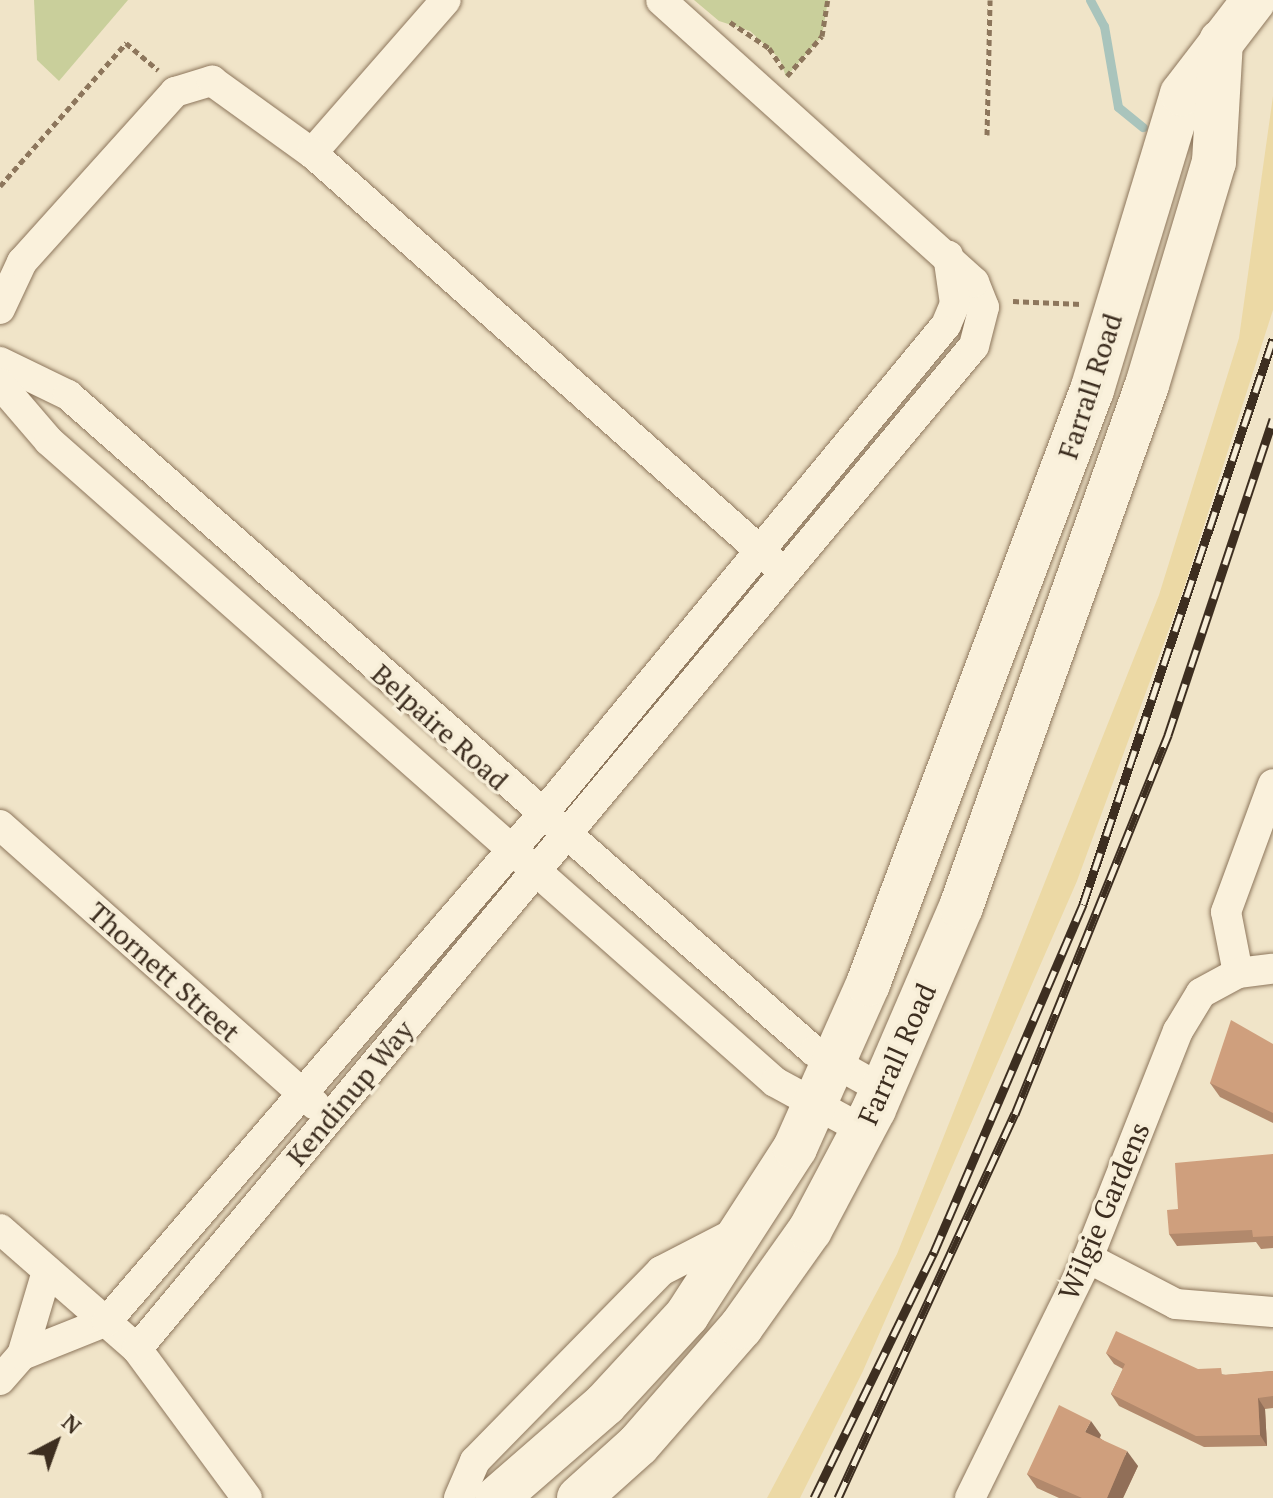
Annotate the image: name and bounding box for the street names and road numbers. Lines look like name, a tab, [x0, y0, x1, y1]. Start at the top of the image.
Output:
street label: Farrall Road	[1051, 309, 1129, 463]
street label: Belpaire Road	[365, 657, 515, 797]
street label: Thornett Street	[81, 895, 247, 1049]
street label: Farrall Road	[851, 978, 943, 1130]
street label: Kendinup Way	[279, 1013, 421, 1173]
street label: Wilgie Gardens	[1051, 1117, 1157, 1305]

